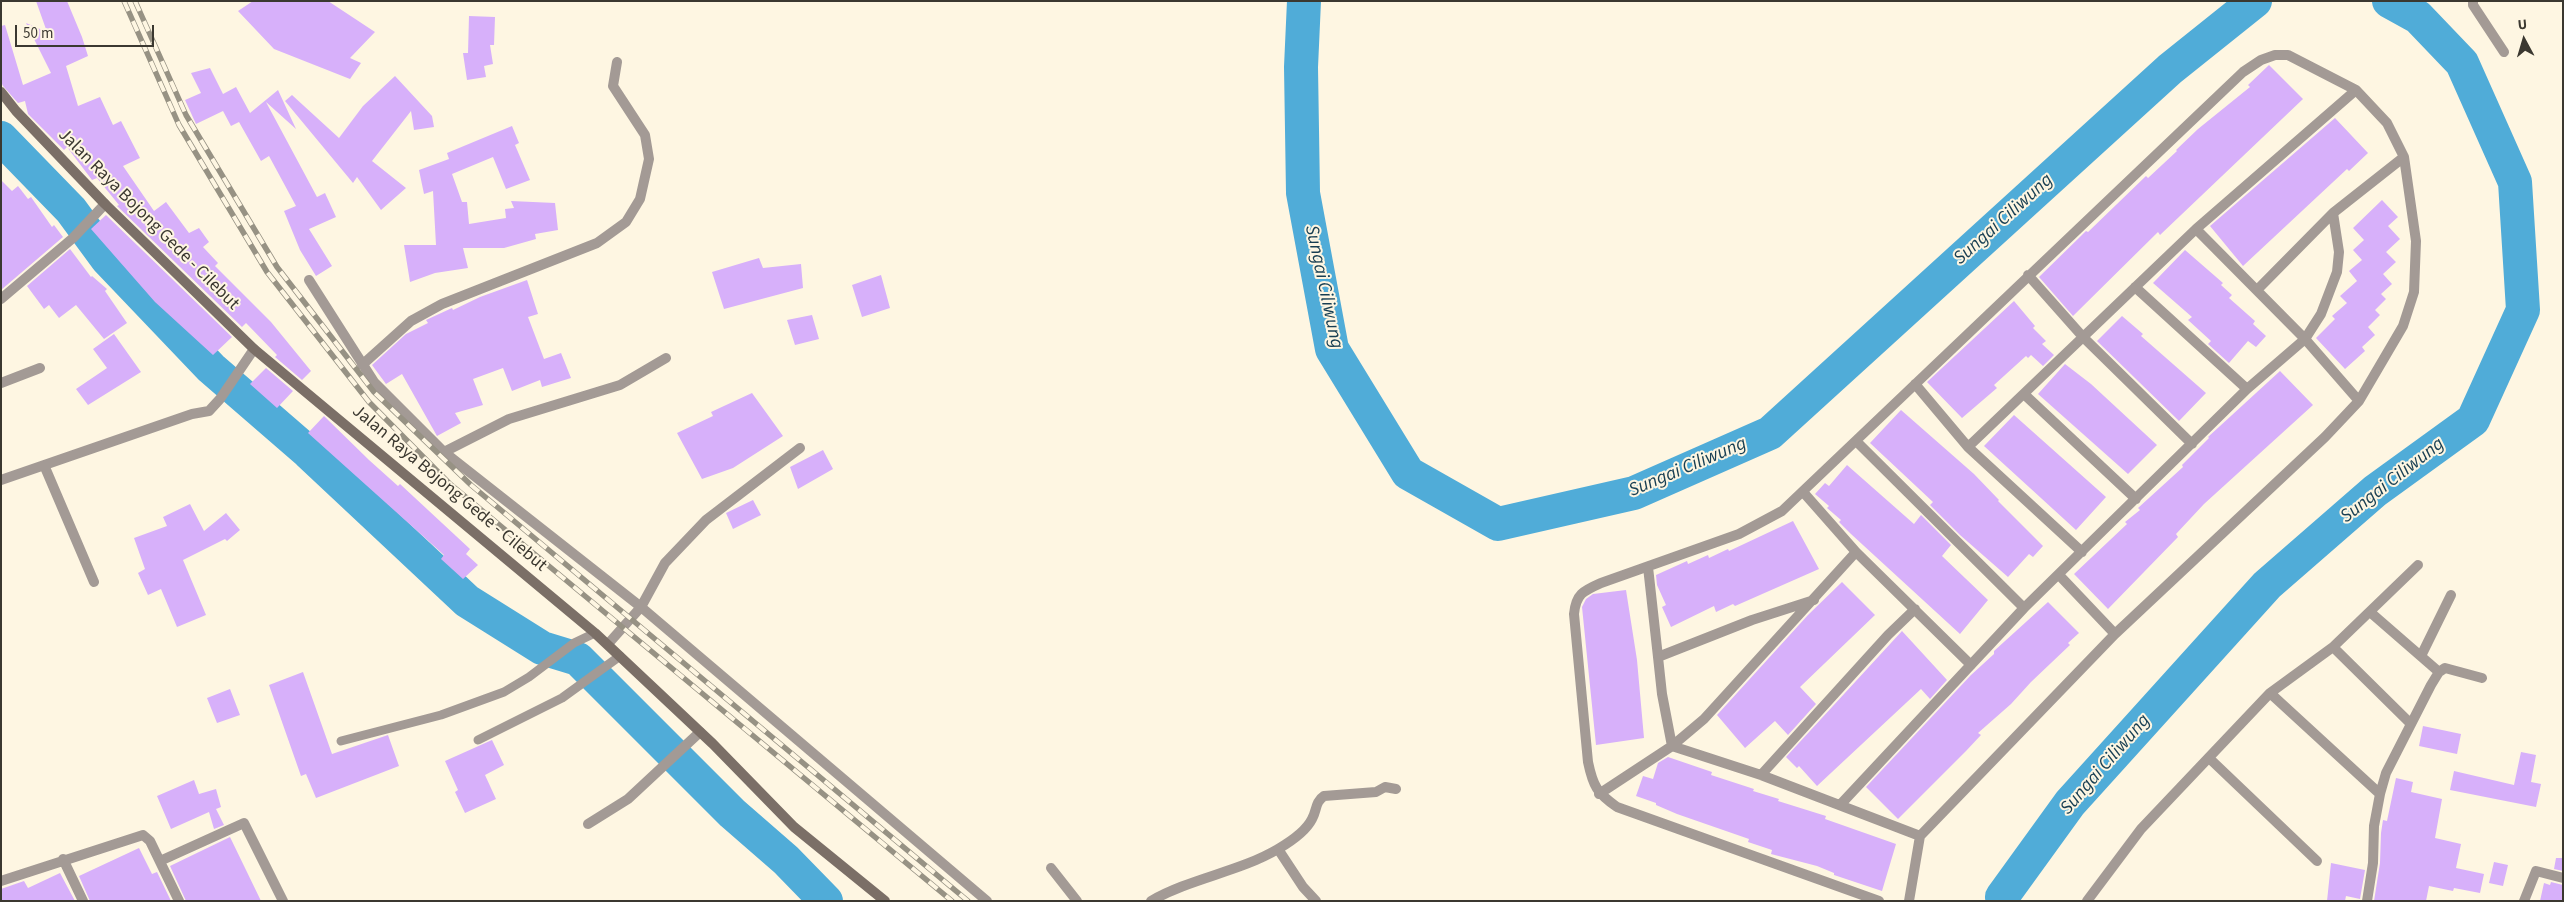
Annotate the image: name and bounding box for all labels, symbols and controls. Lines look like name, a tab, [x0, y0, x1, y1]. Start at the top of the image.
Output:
scale bar	[18, 15, 156, 47]
north arrow	[2499, 15, 2549, 65]
text: U	[2517, 15, 2528, 36]
text: 50 m	[23, 23, 53, 44]
street label: Jalan Raya Bojong Gede - Cilebut	[53, 125, 243, 315]
water label: Sungai Ciliwung	[1950, 169, 2058, 271]
water label: Sungai Ciliwung	[1299, 223, 1347, 351]
street label: Jalan Raya Bojong Gede - Cilebut	[347, 401, 551, 577]
water label: Sungai Ciliwung	[1626, 433, 1750, 503]
water label: Sungai Ciliwung	[2336, 433, 2450, 529]
water label: Sungai Ciliwung	[2056, 710, 2156, 820]

